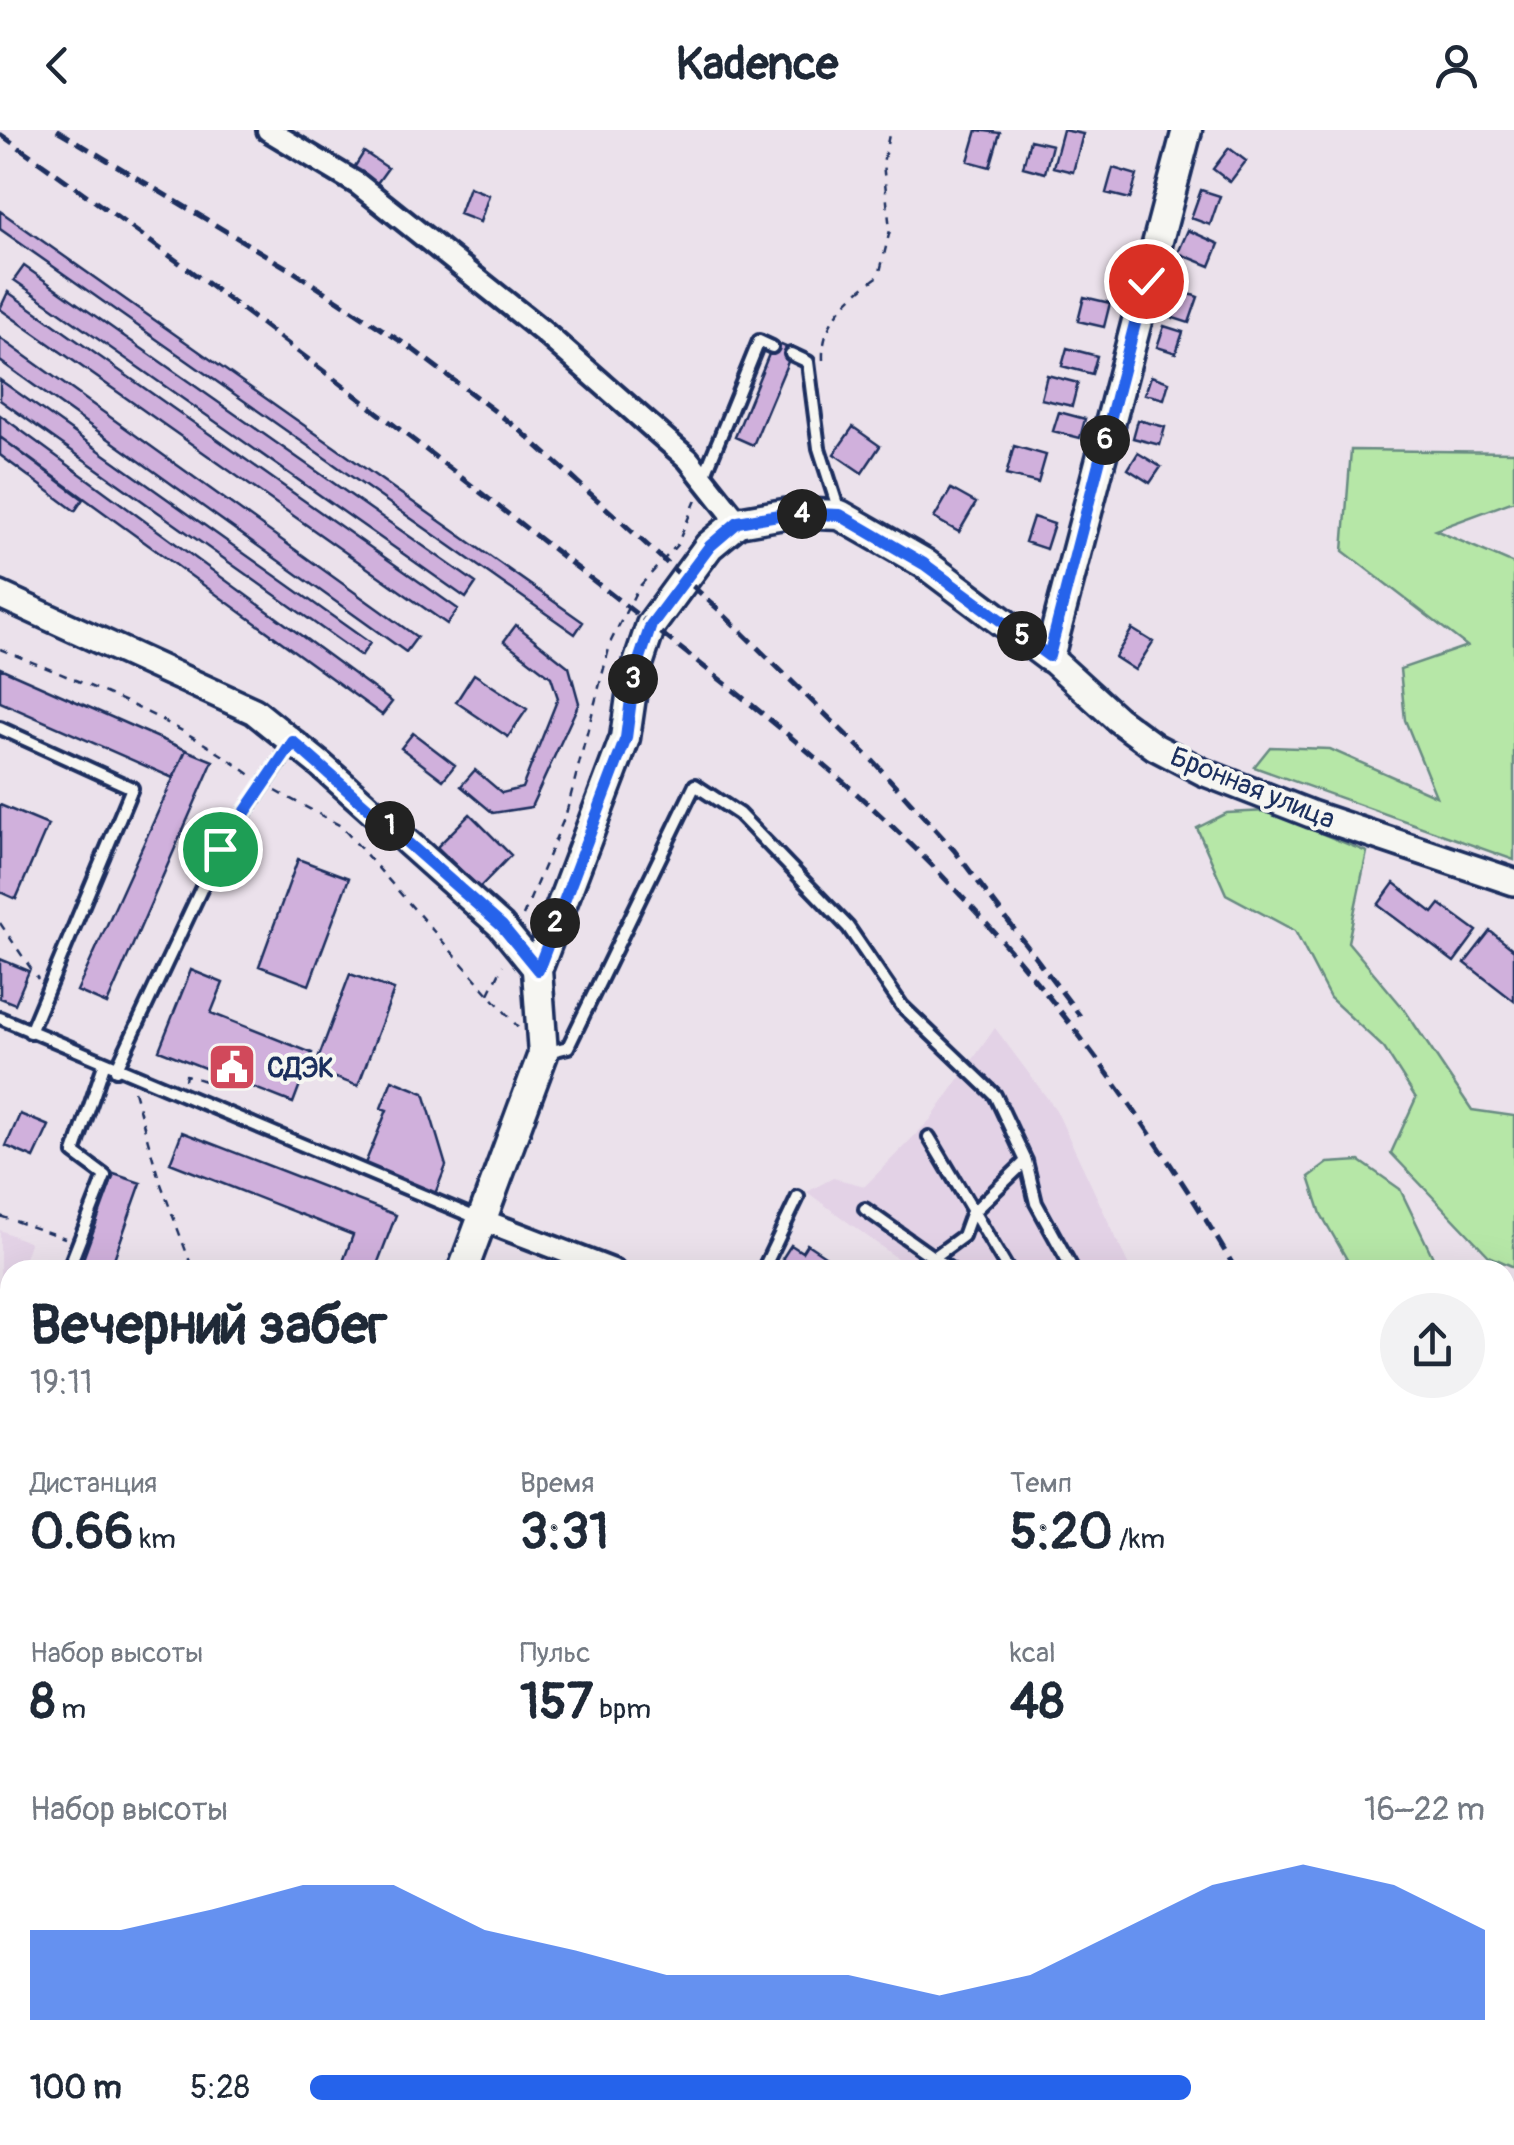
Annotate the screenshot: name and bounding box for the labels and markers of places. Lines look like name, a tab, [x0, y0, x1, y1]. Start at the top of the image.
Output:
pin	[1104, 239, 1189, 324]
pin: 6	[1080, 415, 1130, 465]
pin: 4	[777, 489, 827, 539]
pin: 5	[997, 611, 1047, 661]
pin: 3	[608, 654, 658, 704]
pin: 1	[365, 801, 415, 851]
pin	[178, 807, 263, 892]
pin: 2	[530, 898, 580, 948]
public building icon: СДЭК	[206, 1041, 258, 1093]
place label: СДЭК	[267, 1051, 334, 1086]

